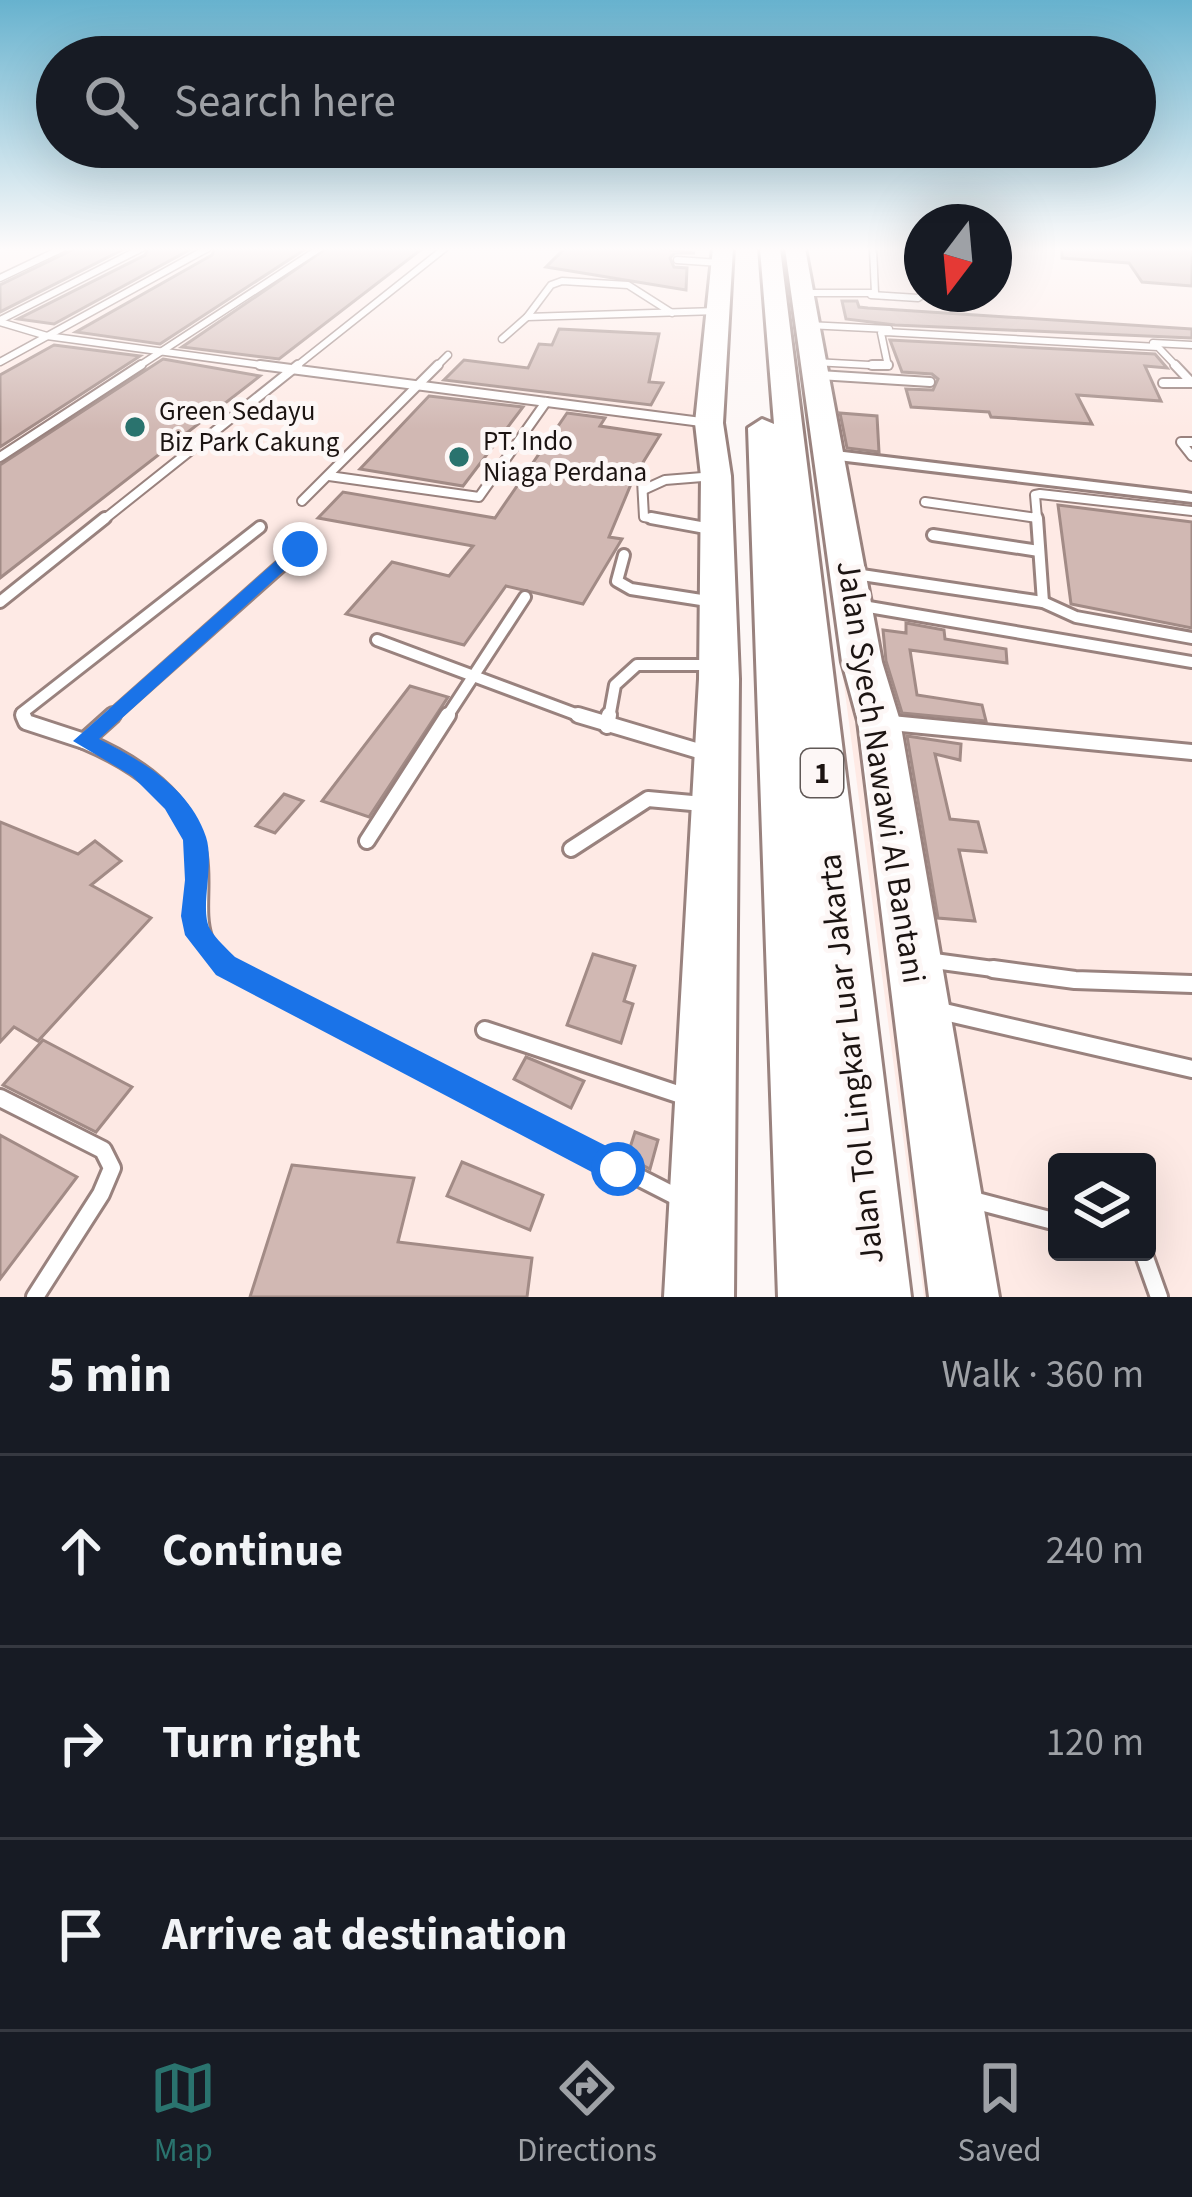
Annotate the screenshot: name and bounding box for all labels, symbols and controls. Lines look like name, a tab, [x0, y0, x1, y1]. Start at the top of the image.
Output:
search box	[36, 36, 1156, 168]
icon: search	[78, 69, 144, 135]
text: Search here	[174, 70, 396, 134]
north arrow	[904, 204, 1012, 312]
place label: Green Sedayu Biz Park Cakung	[159, 392, 340, 462]
marker: Green Sedayu Biz Park Cakung	[122, 414, 148, 440]
place label: PT. Indo Niaga Perdana	[483, 422, 647, 492]
marker: PT. Indo Niaga Perdana	[446, 444, 472, 470]
route end	[273, 522, 327, 576]
street label: Jalan Syech Nawawi Al Bantani	[824, 557, 938, 987]
road number: 1	[801, 749, 843, 797]
street label: Jalan Tol Lingkar Luar Jakarta	[806, 852, 896, 1266]
route start	[591, 1142, 645, 1196]
map controls	[1048, 1153, 1156, 1261]
button: layers	[1048, 1153, 1156, 1261]
text: 5 min	[48, 1339, 172, 1411]
text: Walk · 360 m	[941, 1347, 1144, 1403]
icon: ahead	[48, 1518, 114, 1584]
text: Continue	[162, 1519, 343, 1583]
text: 240 m	[1046, 1523, 1144, 1579]
icon: right	[48, 1710, 114, 1776]
text: Turn right	[162, 1711, 361, 1775]
text: 120 m	[1046, 1715, 1144, 1771]
icon: arrive	[48, 1902, 114, 1968]
text: Arrive at destination	[162, 1903, 567, 1967]
tab: Map	[150, 2055, 216, 2174]
tab: Directions	[517, 2055, 657, 2174]
tab: Saved	[957, 2055, 1042, 2174]

